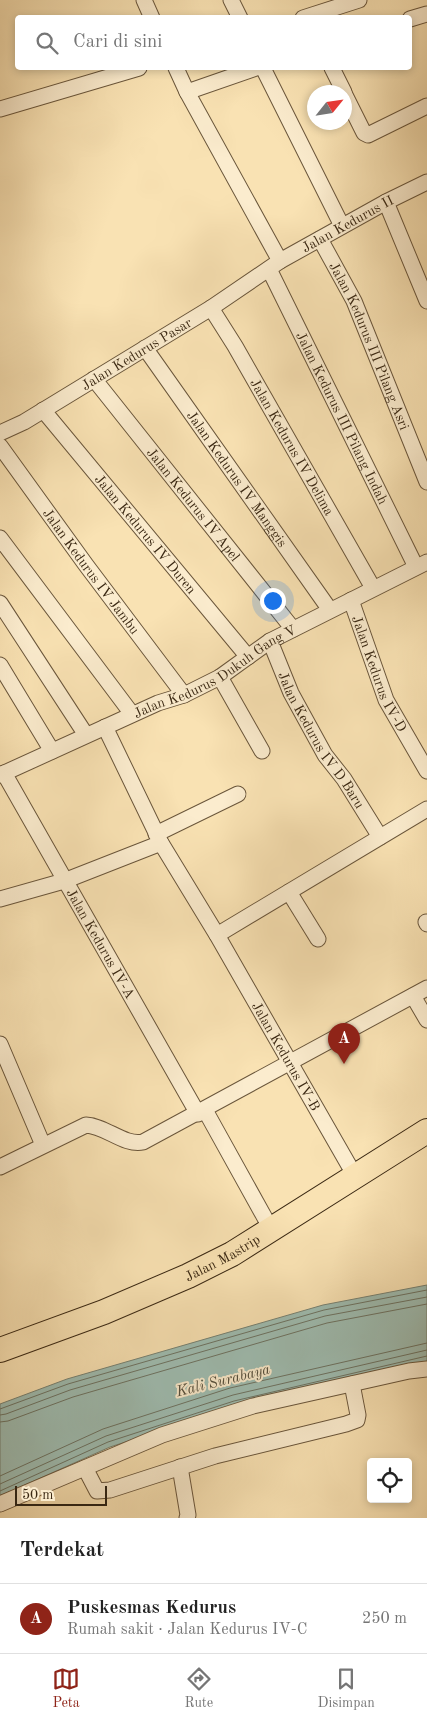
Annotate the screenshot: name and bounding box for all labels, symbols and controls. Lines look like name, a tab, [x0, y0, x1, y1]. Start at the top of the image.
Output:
search box	[15, 15, 412, 70]
icon: search	[33, 29, 61, 57]
text: Cari di sini	[73, 33, 163, 52]
north arrow	[307, 85, 352, 130]
street label: Jalan Kedurus II	[300, 193, 396, 255]
street label: Jalan Kedurus III Pilang Asri	[326, 260, 411, 432]
street label: Jalan Kedurus Pasar	[79, 315, 195, 393]
street label: Jalan Kedurus III Pilang Indah	[293, 330, 390, 507]
street label: Jalan Kedurus IV Delima	[247, 377, 336, 518]
street label: Jalan Kedurus IV Manggis	[184, 409, 289, 550]
street label: Jalan Kedurus IV Apel	[144, 446, 242, 564]
street label: Jalan Kedurus IV Duren	[92, 472, 199, 597]
street label: Jalan Kedurus IV Jambu	[40, 506, 142, 638]
your location	[260, 588, 286, 614]
street label: Jalan Kedurus IV-D	[349, 614, 409, 735]
street label: Jalan Kedurus Dukuh Gang V	[132, 623, 299, 721]
street label: Jalan Kedurus IV D Baru	[275, 670, 367, 812]
street label: Jalan Kedurus IV-A	[63, 887, 137, 1001]
street label: Jalan Kedurus IV-B	[249, 1000, 322, 1113]
pin: A	[328, 1023, 360, 1064]
street label: Jalan Mastrip	[183, 1232, 263, 1284]
water label: Kali Surabaya	[174, 1363, 272, 1401]
map controls	[367, 1458, 412, 1503]
button: locate	[367, 1458, 412, 1503]
scale bar	[15, 1483, 108, 1506]
text: 50 m	[22, 1488, 53, 1502]
text: Terdekat	[20, 1540, 104, 1561]
text: Puskesmas Kedurus	[67, 1599, 236, 1618]
text: A	[30, 1611, 42, 1627]
text: 250 m	[362, 1611, 407, 1627]
text: Rumah sakit · Jalan Kedurus IV-C	[67, 1622, 307, 1638]
tab: Peta	[52, 1665, 80, 1712]
tab: Rute	[184, 1665, 213, 1712]
tab: Disimpan	[317, 1665, 375, 1712]

